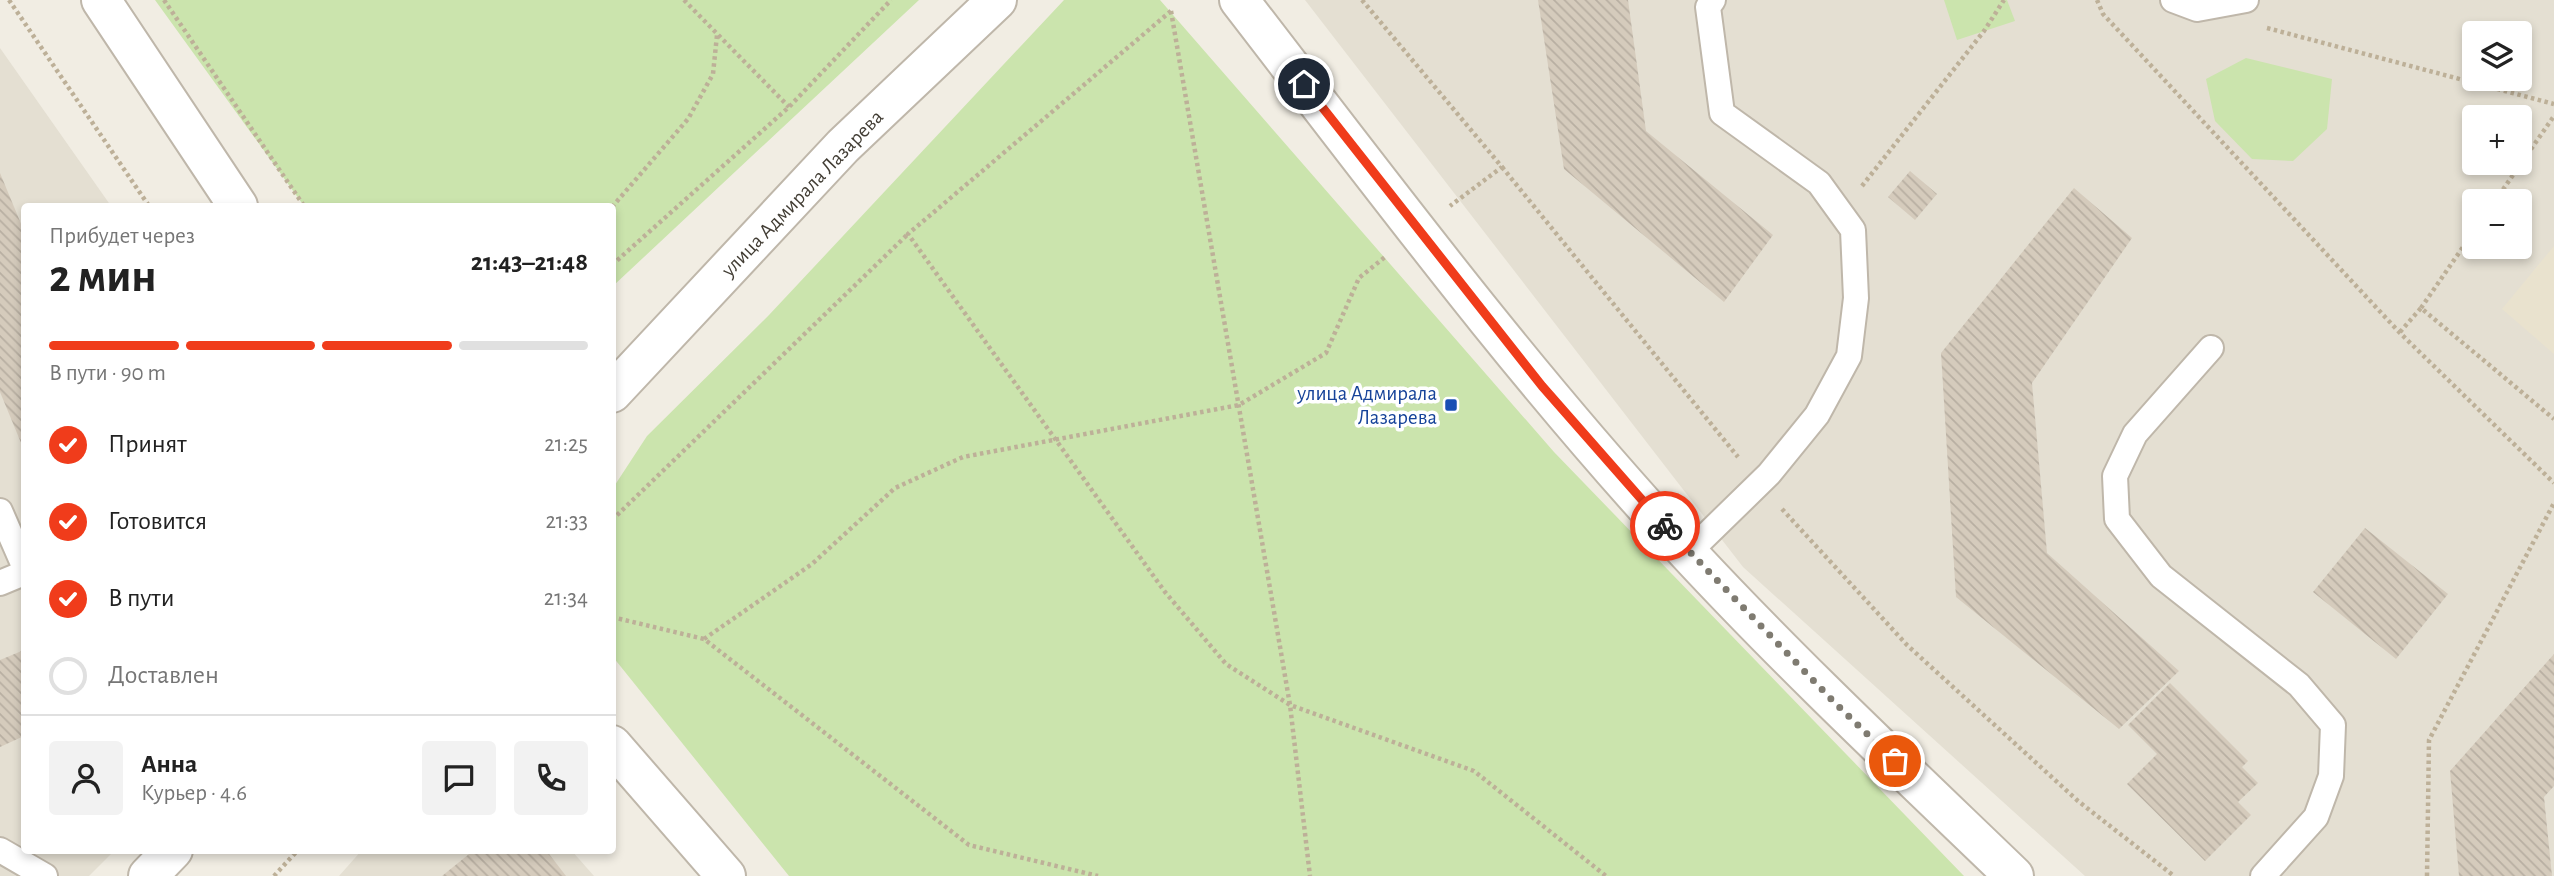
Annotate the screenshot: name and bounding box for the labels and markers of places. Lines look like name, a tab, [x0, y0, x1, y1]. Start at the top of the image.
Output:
pin	[1274, 54, 1334, 114]
place label: улица Адмирала Лазарева	[1296, 383, 1437, 428]
marker: улица Адмирала Лазарева	[1443, 397, 1459, 413]
pin	[1865, 731, 1925, 791]

